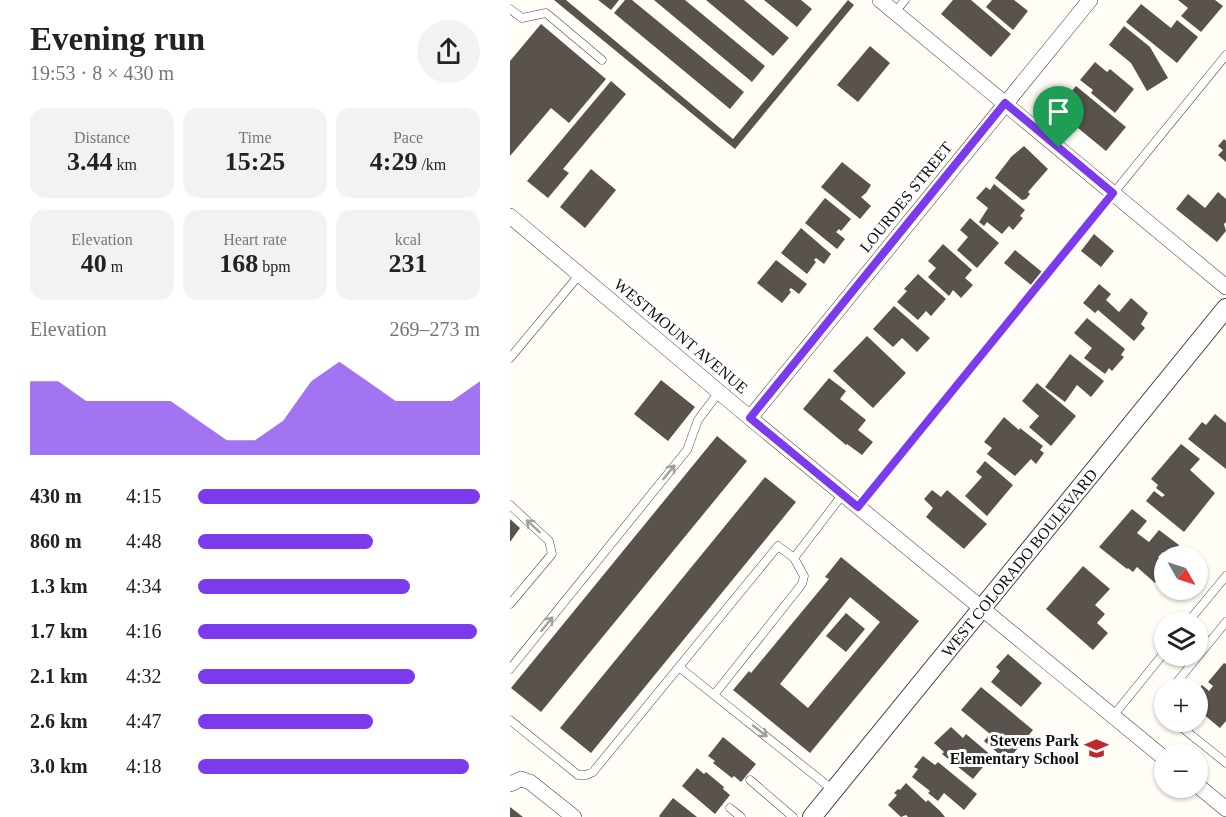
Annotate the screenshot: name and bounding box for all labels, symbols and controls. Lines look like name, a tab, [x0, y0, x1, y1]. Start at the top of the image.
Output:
button: share	[417, 20, 480, 83]
text: Evening run	[30, 21, 205, 57]
text: 19:53 · 8 × 430 m	[30, 62, 174, 84]
pin	[1033, 86, 1084, 148]
icon: arrive	[1042, 95, 1075, 128]
text: Distance	[74, 129, 130, 146]
text: Time	[238, 129, 272, 146]
text: Pace	[393, 129, 423, 146]
street label: LOURDES STREET	[856, 138, 956, 255]
text: 3.44	[67, 147, 113, 176]
text: 15:25	[225, 147, 285, 176]
text: 4:29	[370, 147, 417, 176]
text: km	[113, 156, 137, 173]
text: /km	[417, 156, 446, 173]
text: Elevation	[71, 231, 133, 248]
text: Heart rate	[223, 231, 287, 248]
text: kcal	[395, 231, 421, 248]
text: 40	[81, 249, 107, 278]
text: 168	[219, 249, 258, 278]
text: 231	[389, 249, 428, 278]
text: m	[107, 258, 123, 275]
text: bpm	[258, 258, 291, 275]
street label: WESTMOUNT AVENUE	[611, 275, 751, 397]
text: Elevation	[30, 318, 107, 340]
text: 269–273 m	[389, 318, 480, 340]
one-way arrow	[663, 464, 676, 480]
street label: WEST COLORADO BOULEVARD	[938, 465, 1100, 660]
text: 430 m	[30, 485, 82, 507]
text: 4:15	[126, 485, 162, 507]
one-way arrow	[526, 519, 541, 533]
text: 860 m	[30, 530, 82, 552]
text: 4:48	[126, 530, 162, 552]
north arrow	[1154, 546, 1208, 600]
map controls	[1154, 546, 1208, 798]
text: 1.3 km	[30, 575, 88, 597]
text: 4:34	[126, 575, 162, 597]
button: layers	[1154, 612, 1208, 666]
one-way arrow	[540, 616, 553, 632]
text: 1.7 km	[30, 620, 88, 642]
text: 4:16	[126, 620, 162, 642]
text: 2.1 km	[30, 665, 88, 687]
text: 4:32	[126, 665, 162, 687]
button: +	[1154, 678, 1208, 732]
text: 2.6 km	[30, 710, 88, 732]
text: 4:47	[126, 710, 162, 732]
one-way arrow	[752, 725, 768, 738]
place label: Stevens Park Elementary School	[950, 732, 1080, 768]
school or university icon: Stevens Park Elementary School	[1084, 736, 1110, 762]
button: −	[1154, 744, 1208, 798]
text: 3.0 km	[30, 755, 88, 777]
text: 4:18	[126, 755, 162, 777]

